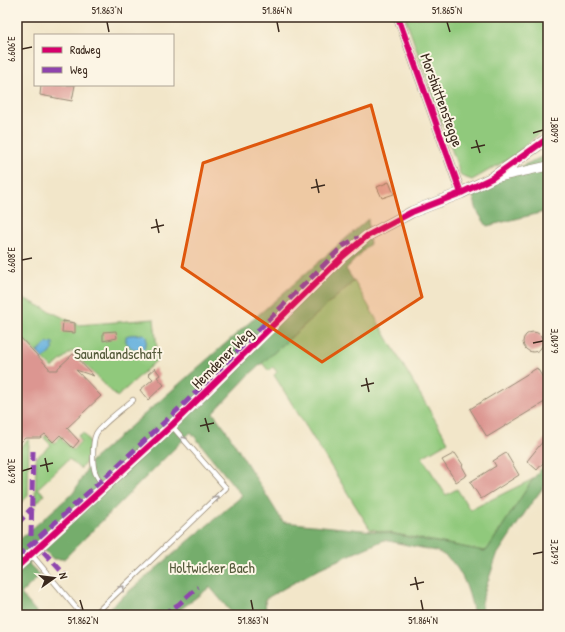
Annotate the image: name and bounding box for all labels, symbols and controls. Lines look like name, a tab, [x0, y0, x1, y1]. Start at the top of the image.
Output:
text: 51.863°N	[92, 4, 122, 17]
text: 51.864°N	[262, 4, 292, 17]
text: 51.865°N	[432, 4, 462, 17]
legend	[34, 34, 174, 86]
text: 6.606°E	[5, 36, 18, 62]
text: Radweg	[70, 41, 101, 58]
street label: Morshüttenstegge	[415, 50, 469, 150]
text: Weg	[70, 61, 88, 78]
text: 6.608°E	[548, 117, 561, 143]
text: 6.608°E	[5, 247, 18, 273]
street label: Hemdener Weg	[187, 322, 258, 393]
text: 6.610°E	[548, 328, 561, 353]
park label: Saunalandschaft	[74, 343, 163, 364]
one-way arrow	[180, 436, 187, 443]
text: 6.610°E	[5, 458, 18, 483]
one-way arrow	[211, 495, 219, 503]
text: 6.612°E	[548, 539, 561, 565]
park label: Holtwicker Bach	[169, 557, 255, 578]
north arrow	[34, 558, 74, 598]
text: N	[56, 571, 71, 580]
one-way arrow	[118, 586, 125, 593]
text: 51.862°N	[68, 614, 98, 627]
text: 51.863°N	[238, 614, 268, 627]
text: 51.864°N	[408, 614, 438, 627]

